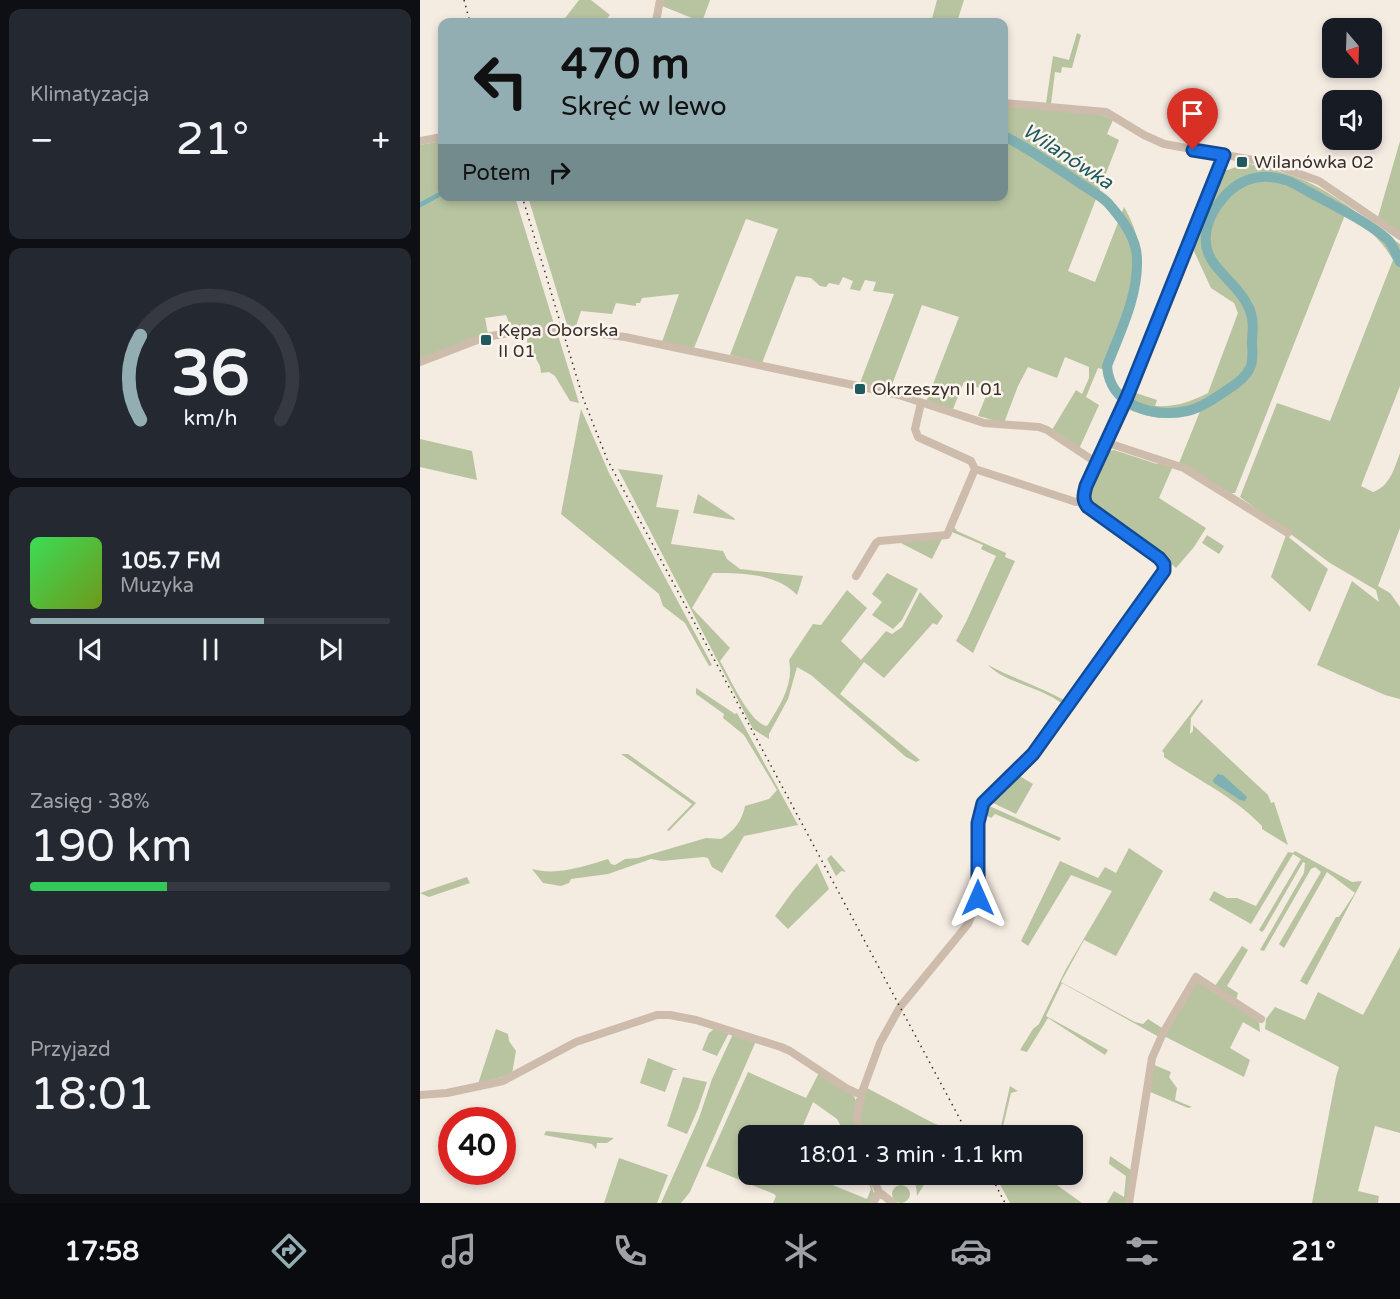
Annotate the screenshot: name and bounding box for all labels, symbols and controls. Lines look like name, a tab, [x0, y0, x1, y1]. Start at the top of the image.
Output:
north arrow	[1322, 18, 1382, 78]
map controls	[1322, 18, 1382, 150]
text: 470 m	[561, 39, 690, 90]
icon: left	[462, 42, 540, 120]
text: Klimatyzacja	[30, 83, 149, 107]
pin	[1167, 88, 1218, 150]
text: Skręć w lewo	[561, 90, 727, 123]
button: sound	[1322, 90, 1382, 150]
icon: arrive	[1176, 97, 1209, 130]
text: 21°	[176, 113, 249, 167]
water label: Wilanówka	[1018, 119, 1118, 195]
text: −	[30, 121, 54, 160]
text: +	[371, 121, 390, 160]
place label: Wilanówka 02	[1254, 151, 1374, 173]
marker: Wilanówka 02	[1235, 155, 1249, 169]
icon: right	[543, 156, 576, 189]
text: Potem	[462, 160, 531, 186]
place label: Kępa Oborska II 01	[498, 319, 618, 362]
marker: Kępa Oborska II 01	[479, 333, 493, 347]
text: 36	[171, 337, 249, 412]
place label: Okrzeszyn II 01	[872, 378, 1003, 400]
marker: Okrzeszyn II 01	[853, 382, 867, 396]
text: km/h	[183, 405, 237, 431]
text: 105.7 FM	[120, 548, 221, 574]
text: Muzyka	[120, 574, 194, 598]
icon: previous	[74, 633, 107, 666]
icon: pause	[194, 633, 227, 666]
icon: next	[314, 633, 347, 666]
text: Zasięg · 38%	[30, 790, 150, 814]
text: 190 km	[30, 820, 192, 874]
position arrow	[946, 866, 1010, 930]
text: Przyjazd	[30, 1038, 111, 1062]
text: 18:01	[30, 1068, 155, 1122]
speed limit sign: 40	[438, 1107, 516, 1185]
text: 18:01 · 3 min · 1.1 km	[798, 1142, 1023, 1168]
icon: directions	[268, 1230, 310, 1272]
icon: music	[438, 1230, 480, 1272]
icon: phone	[609, 1230, 651, 1272]
icon: climate	[780, 1230, 822, 1272]
icon: car	[950, 1230, 992, 1272]
icon: filters	[1121, 1230, 1163, 1272]
text: 17:58	[64, 1235, 139, 1268]
text: 21°	[1292, 1235, 1336, 1268]

